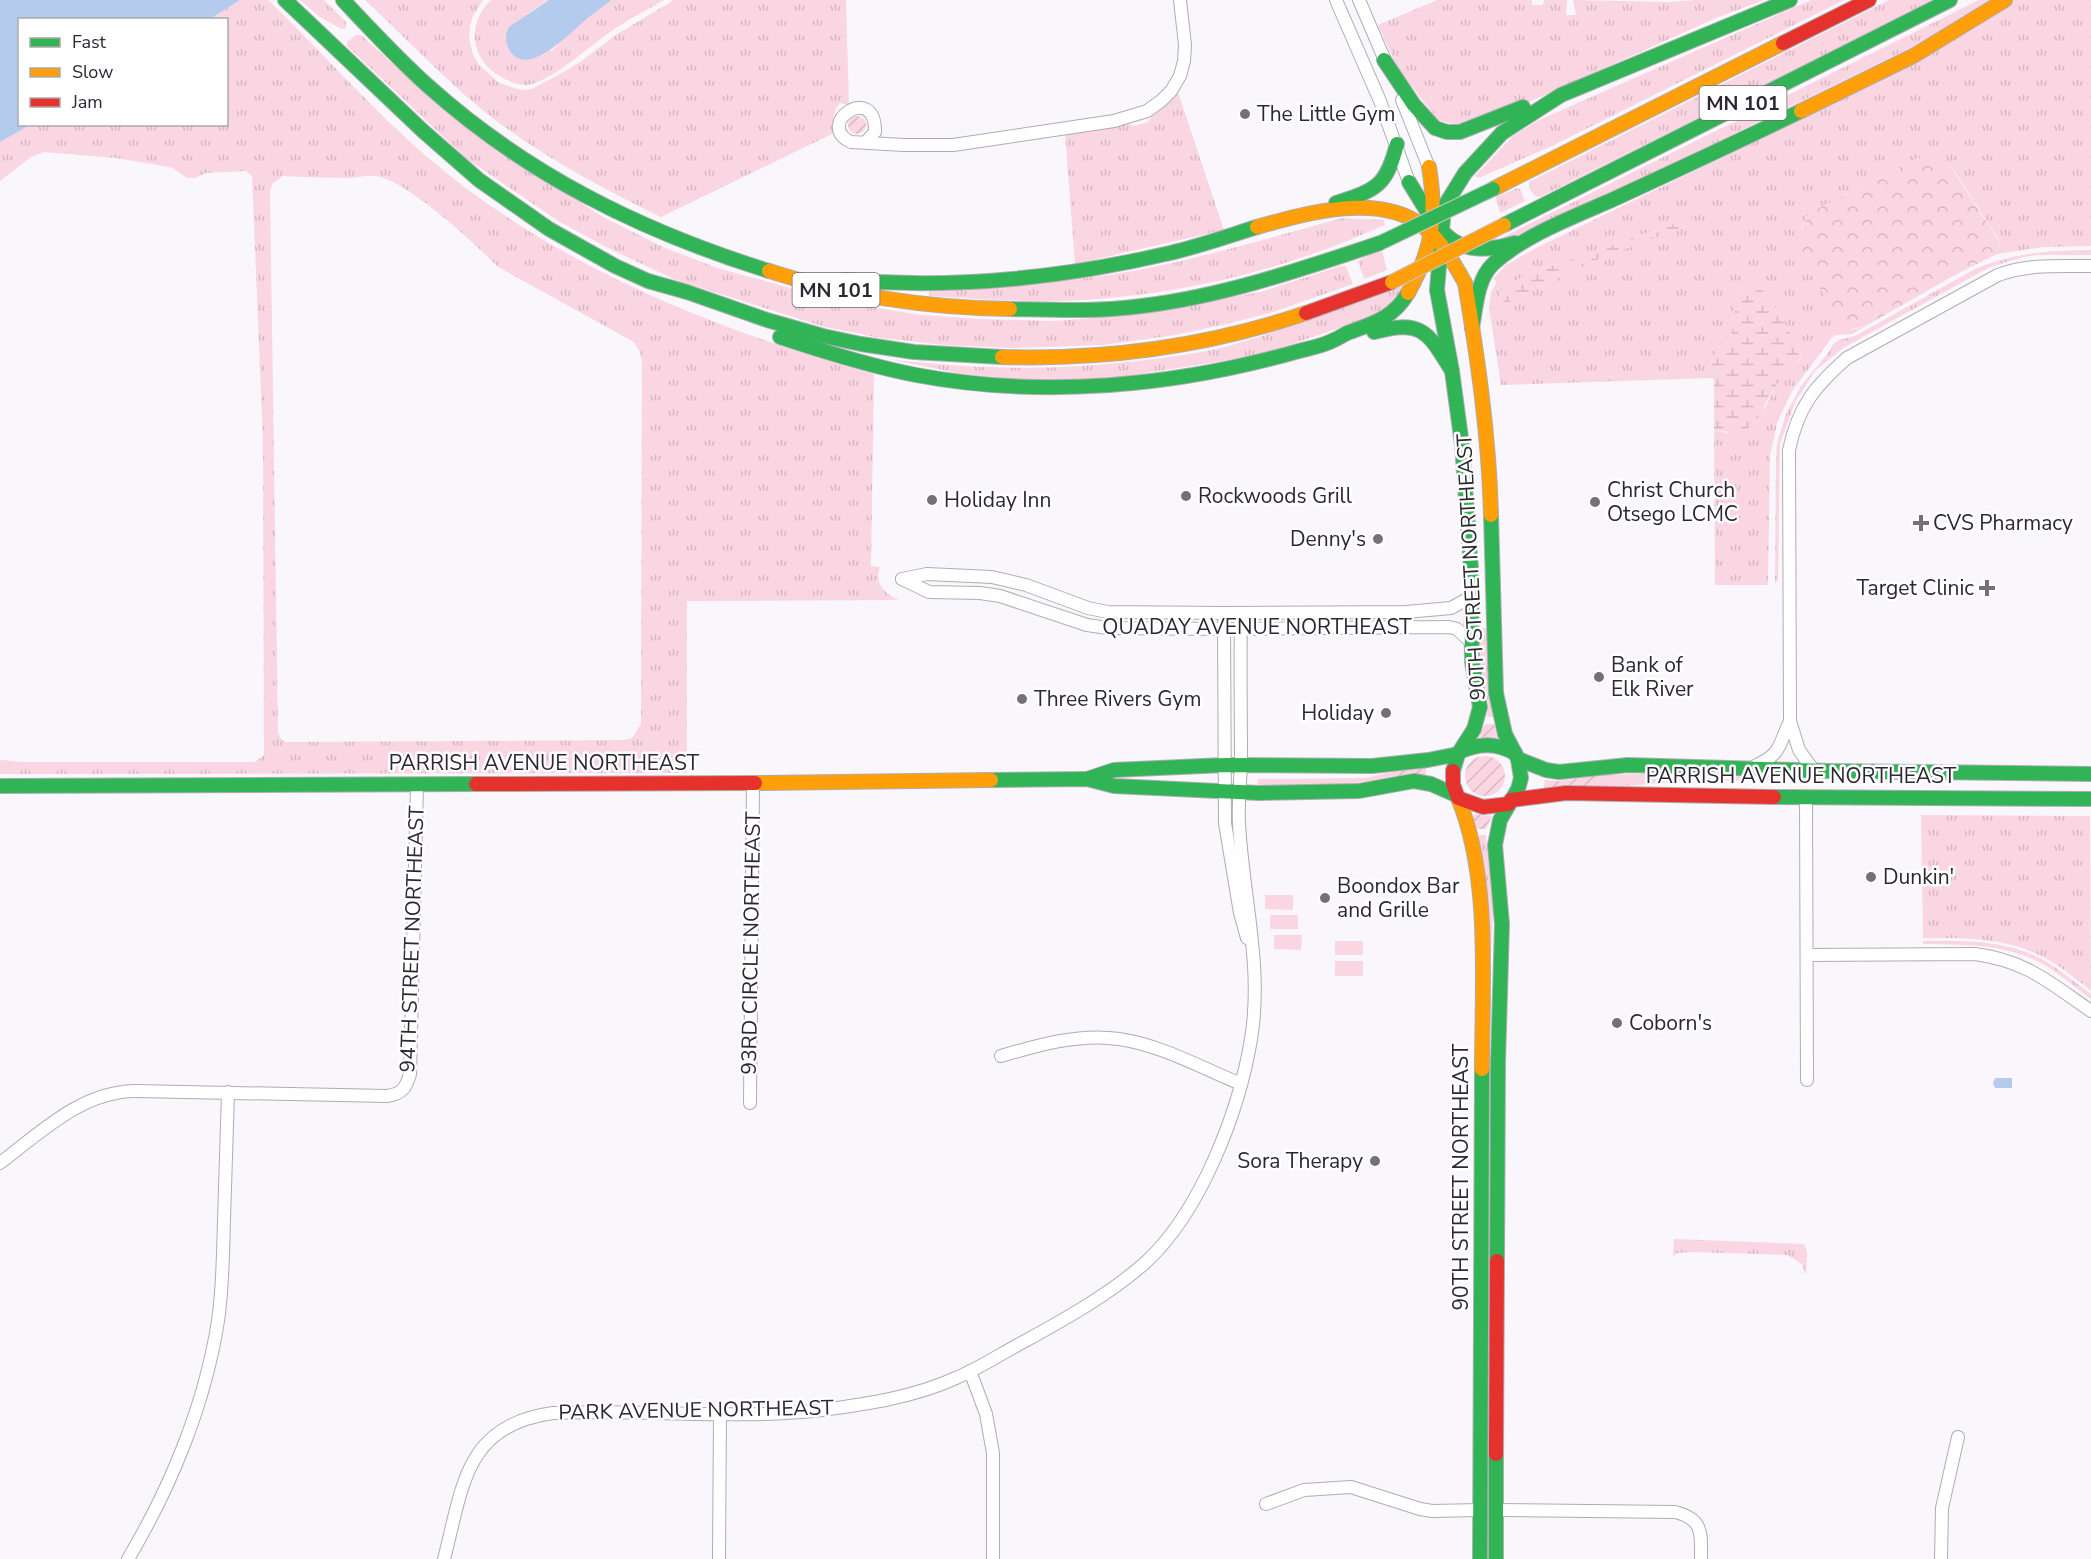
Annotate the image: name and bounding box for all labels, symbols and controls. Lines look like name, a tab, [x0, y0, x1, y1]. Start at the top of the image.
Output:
legend	[18, 18, 228, 126]
text: Fast	[72, 30, 107, 54]
text: Slow	[72, 60, 113, 84]
road number: MN 101	[1700, 86, 1786, 120]
text: Jam	[71, 90, 103, 114]
place label: The Little Gym	[1257, 100, 1396, 128]
marker: The Little Gym	[1238, 107, 1252, 121]
road number: MN 101	[792, 273, 880, 307]
street label: 90TH STREET NORTHEAST	[1450, 433, 1492, 701]
place label: Christ Church Otsego LCMC	[1607, 476, 1738, 528]
place label: Rockwoods Grill	[1198, 482, 1353, 510]
place label: Holiday Inn	[944, 486, 1051, 514]
marker: Rockwoods Grill	[1179, 489, 1193, 503]
marker: Holiday Inn	[925, 493, 939, 507]
marker: Christ Church Otsego LCMC	[1588, 495, 1602, 509]
place label: CVS Pharmacy	[1933, 509, 2073, 537]
marker: CVS Pharmacy	[1914, 516, 1928, 530]
place label: Denny's	[1290, 525, 1366, 553]
marker: Denny's	[1371, 532, 1385, 546]
place label: Target Clinic	[1856, 574, 1974, 602]
marker: Target Clinic	[1978, 579, 1996, 597]
street label: QUADAY AVENUE NORTHEAST	[1102, 613, 1412, 641]
place label: Bank of Elk River	[1611, 651, 1694, 703]
marker: Bank of Elk River	[1592, 670, 1606, 684]
place label: Three Rivers Gym	[1034, 685, 1201, 713]
marker: Three Rivers Gym	[1015, 692, 1029, 706]
place label: Holiday	[1301, 699, 1374, 727]
marker: Holiday	[1379, 706, 1393, 720]
street label: PARRISH AVENUE NORTHEAST	[389, 749, 700, 777]
street label: PARRISH AVENUE NORTHEAST	[1646, 762, 1957, 790]
street label: 94TH STREET NORTHEAST	[393, 805, 431, 1073]
street label: 93RD CIRCLE NORTHEAST	[735, 811, 767, 1075]
place label: Dunkin'	[1883, 863, 1954, 891]
marker: Dunkin'	[1864, 870, 1878, 884]
place label: Boondox Bar and Grille	[1337, 872, 1460, 924]
marker: Boondox Bar and Grille	[1318, 891, 1332, 905]
place label: Coborn's	[1629, 1009, 1712, 1037]
marker: Coborn's	[1610, 1016, 1624, 1030]
street label: 90TH STREET NORTHEAST	[1447, 1043, 1475, 1311]
place label: Sora Therapy	[1237, 1147, 1363, 1175]
marker: Sora Therapy	[1368, 1154, 1382, 1168]
street label: PARK AVENUE NORTHEAST	[558, 1394, 834, 1426]

